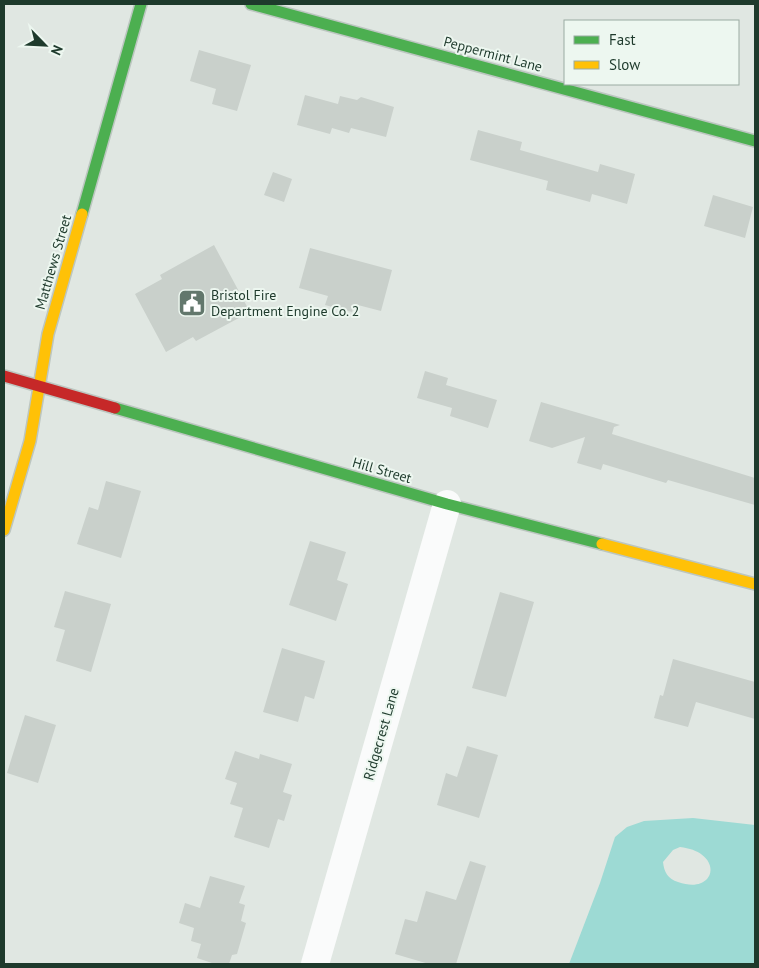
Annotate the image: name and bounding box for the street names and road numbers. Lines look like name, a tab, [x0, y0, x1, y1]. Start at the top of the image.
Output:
street label: Peppermint Lane	[442, 32, 544, 76]
street label: Matthews Street	[31, 212, 75, 311]
street label: Hill Street	[350, 453, 414, 487]
street label: Ridgecrest Lane	[359, 686, 403, 782]

